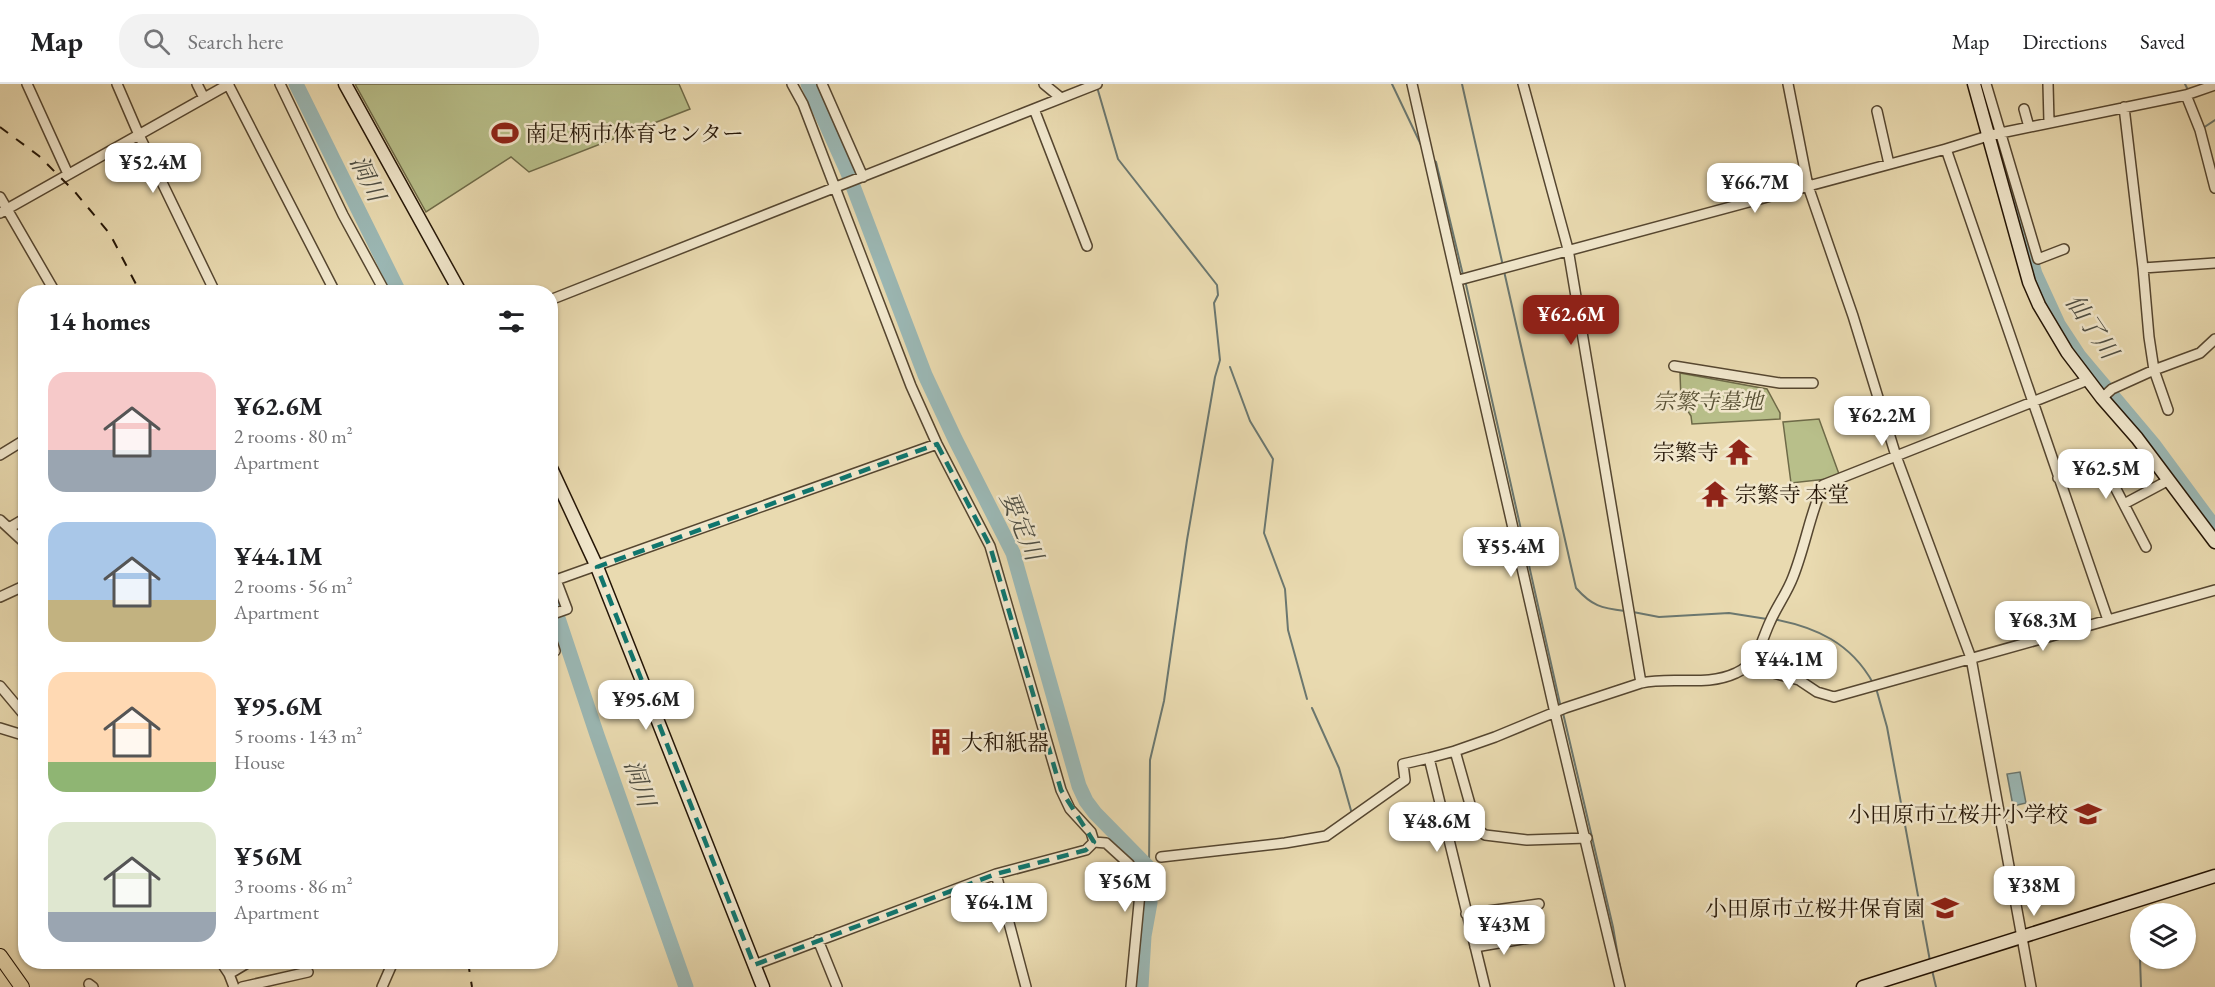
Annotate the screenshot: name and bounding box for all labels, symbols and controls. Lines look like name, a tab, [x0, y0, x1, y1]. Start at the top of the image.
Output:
search box	[119, 14, 539, 68]
text: Map	[30, 23, 83, 59]
icon: search	[140, 25, 173, 58]
text: Search here	[188, 27, 283, 56]
text: Map	[1952, 28, 1989, 55]
text: Directions	[2022, 28, 2107, 55]
text: Saved	[2140, 28, 2185, 55]
sports icon: 南足柄市体育センター	[490, 118, 520, 148]
place label: 南足柄市体育センター	[525, 119, 744, 148]
pin: ¥52.4M	[104, 143, 202, 194]
text: ¥52.4M	[119, 149, 187, 175]
water label: 洞川	[344, 150, 394, 209]
pin: ¥66.7M	[1706, 163, 1804, 214]
text: ¥66.7M	[1721, 169, 1789, 195]
water label: 仙了川	[2059, 287, 2127, 367]
pin: ¥62.6M	[1522, 295, 1620, 346]
text: ¥62.6M	[1537, 301, 1605, 327]
text: 14 homes	[48, 304, 150, 338]
icon: filters	[495, 305, 528, 338]
park label: 宗繁寺墓地	[1653, 387, 1765, 416]
text: ¥62.6M	[234, 389, 323, 423]
icon: home	[96, 396, 168, 468]
pin: ¥62.2M	[1833, 396, 1931, 447]
text: ¥62.2M	[1848, 402, 1916, 428]
text: 2 rooms · 80 m²	[234, 423, 353, 449]
temple icon: 宗繁寺	[1724, 437, 1754, 467]
place label: 宗繁寺	[1653, 438, 1719, 467]
text: Apartment	[234, 449, 319, 475]
pin: ¥62.5M	[2057, 449, 2155, 500]
text: ¥62.5M	[2072, 455, 2140, 481]
temple icon: 宗繁寺 本堂	[1700, 479, 1730, 509]
place label: 宗繁寺 本堂	[1735, 480, 1849, 509]
water label: 要定川	[994, 487, 1052, 568]
pin: ¥55.4M	[1462, 527, 1560, 578]
text: ¥55.4M	[1477, 533, 1545, 559]
text: ¥44.1M	[234, 539, 323, 573]
icon: home	[96, 546, 168, 618]
text: 2 rooms · 56 m²	[234, 573, 353, 599]
text: Apartment	[234, 599, 319, 625]
pin: ¥68.3M	[1994, 601, 2092, 652]
text: ¥68.3M	[2009, 607, 2077, 633]
pin: ¥44.1M	[1740, 640, 1838, 691]
text: ¥44.1M	[1755, 646, 1823, 672]
pin: ¥95.6M	[597, 680, 695, 731]
text: ¥95.6M	[612, 686, 680, 712]
text: ¥95.6M	[234, 689, 323, 723]
icon: home	[96, 696, 168, 768]
text: 5 rooms · 143 m²	[234, 723, 362, 749]
building icon: 大和紙器	[926, 727, 956, 757]
place label: 大和紙器	[961, 728, 1049, 757]
text: House	[234, 749, 285, 775]
water label: 洞川	[618, 755, 663, 814]
school or university icon: 小田原市立桜井小学校	[2073, 799, 2103, 829]
place label: 小田原市立桜井小学校	[1848, 800, 2068, 829]
pin: ¥48.6M	[1388, 802, 1486, 853]
text: ¥48.6M	[1403, 808, 1471, 834]
text: ¥56M	[234, 839, 302, 873]
icon: home	[96, 846, 168, 918]
pin: ¥56M	[1089, 862, 1161, 913]
pin: ¥38M	[1998, 866, 2070, 917]
text: ¥56M	[1099, 868, 1151, 894]
text: ¥38M	[2008, 872, 2060, 898]
text: 3 rooms · 86 m²	[234, 873, 353, 899]
pin: ¥64.1M	[950, 883, 1048, 934]
text: ¥64.1M	[965, 889, 1033, 915]
school or university icon: 小田原市立桜井保育園	[1930, 893, 1960, 923]
place label: 小田原市立桜井保育園	[1705, 894, 1925, 923]
text: Apartment	[234, 899, 319, 925]
map controls	[2130, 903, 2196, 969]
button: layers	[2130, 903, 2196, 969]
pin: ¥43M	[1468, 905, 1540, 956]
text: ¥43M	[1478, 911, 1530, 937]

